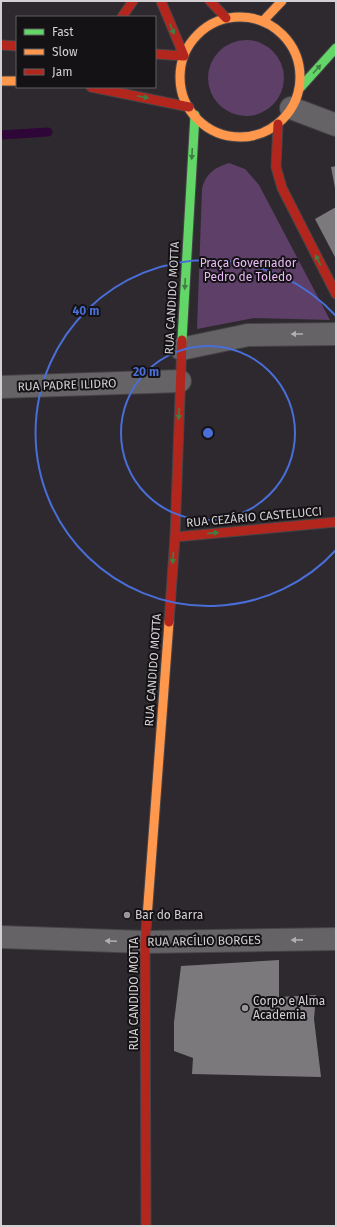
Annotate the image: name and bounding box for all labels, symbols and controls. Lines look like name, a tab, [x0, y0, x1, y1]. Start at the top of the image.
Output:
legend	[16, 16, 156, 88]
one-way arrow	[169, 23, 175, 34]
text: Fast	[52, 25, 74, 39]
text: Slow	[52, 45, 78, 59]
one-way arrow	[313, 63, 322, 74]
text: Jam	[52, 65, 72, 79]
one-way arrow	[137, 95, 149, 101]
one-way arrow	[189, 148, 196, 160]
street label: RUA CANDIDO MOTTA	[162, 241, 182, 355]
one-way arrow	[315, 254, 321, 265]
park label: Praça Governador Pedro de Toledo	[200, 256, 297, 284]
one-way arrow	[181, 278, 188, 290]
text: 40 m	[73, 304, 99, 318]
one-way arrow	[290, 331, 303, 337]
text: 20 m	[133, 365, 159, 379]
street label: RUA PADRE ILIDRO	[17, 376, 117, 394]
one-way arrow	[176, 408, 182, 421]
centre of rings	[201, 426, 215, 440]
street label: RUA CEZÁRIO CASTELUCCI	[185, 503, 323, 530]
one-way arrow	[207, 530, 220, 536]
one-way arrow	[170, 552, 177, 564]
street label: RUA CANDIDO MOTTA	[142, 613, 164, 727]
place label: Bar do Barra	[135, 908, 203, 922]
marker: Bar do Barra	[122, 910, 132, 920]
street label: RUA ARCÍLIO BORGES	[147, 932, 261, 949]
one-way arrow	[291, 936, 303, 943]
one-way arrow	[105, 937, 117, 944]
street label: RUA CANDIDO MOTTA	[127, 937, 141, 1051]
place label: Corpo e Alma Academia	[253, 994, 325, 1022]
marker: Corpo e Alma Academia	[240, 1003, 250, 1013]

